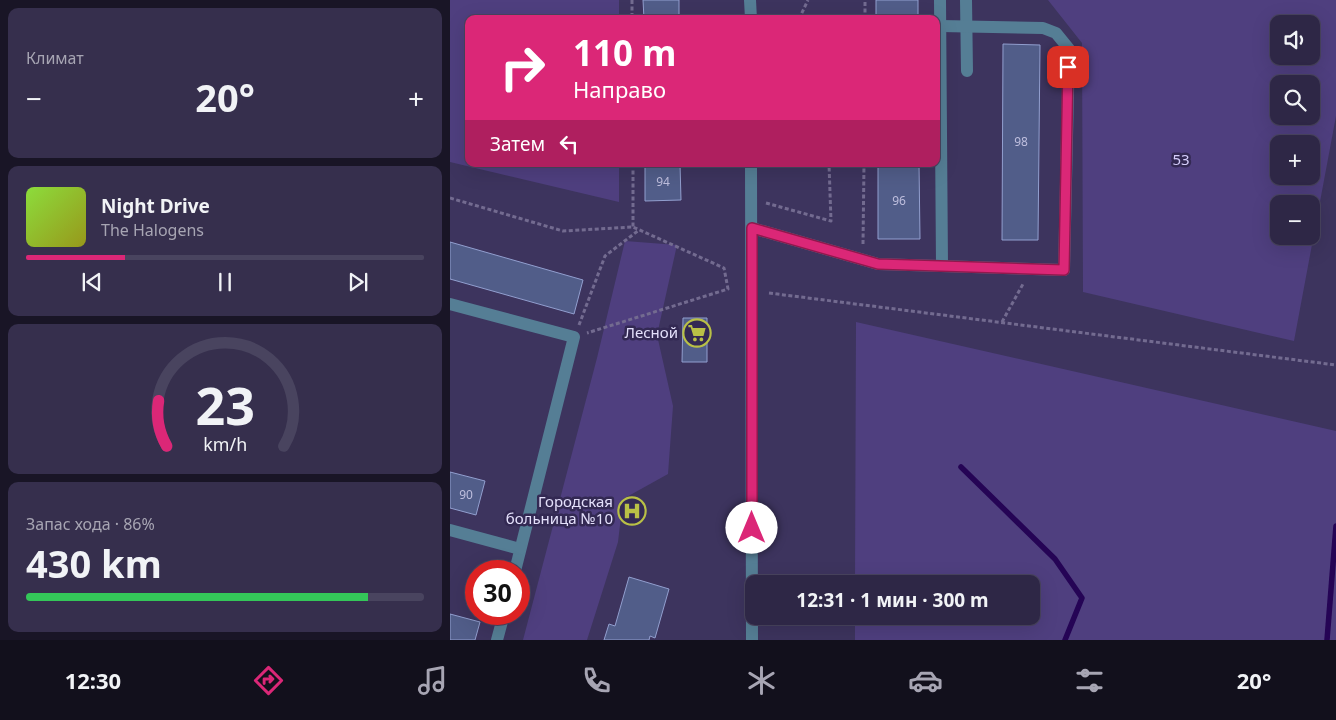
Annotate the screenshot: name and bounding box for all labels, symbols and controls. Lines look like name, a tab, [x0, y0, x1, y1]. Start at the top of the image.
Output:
map controls	[1270, 15, 1320, 245]
button: sound	[1270, 15, 1320, 65]
text: 110 m	[573, 29, 676, 76]
icon: right	[490, 35, 555, 100]
pin	[1047, 46, 1089, 88]
text: Климат	[26, 47, 84, 69]
icon: arrive	[1054, 53, 1082, 81]
text: 20°	[195, 71, 255, 123]
text: Направо	[573, 74, 666, 104]
button: search	[1270, 75, 1320, 125]
text: −	[26, 79, 42, 117]
text: +	[408, 79, 424, 117]
icon: left	[555, 130, 583, 158]
text: Затем	[490, 131, 545, 157]
house number: 98	[1014, 133, 1028, 150]
button: +	[1270, 135, 1320, 185]
park label: 53	[1172, 149, 1190, 169]
house number: 94	[656, 173, 670, 190]
house number: 96	[892, 192, 906, 209]
text: Night Drive	[101, 193, 210, 219]
button: −	[1270, 195, 1320, 245]
text: The Halogens	[101, 219, 204, 241]
icon: previous	[78, 268, 106, 296]
icon: pause	[211, 268, 239, 296]
icon: next	[344, 268, 372, 296]
supermarket icon: Лесной	[682, 318, 712, 348]
place label: Лесной	[624, 322, 678, 342]
text: 23	[195, 369, 255, 440]
text: km/h	[203, 432, 247, 456]
house number: 90	[459, 486, 473, 503]
place label: Городская больница №10	[506, 491, 613, 528]
hospital icon: Городская больница №10	[617, 496, 647, 526]
position arrow	[725, 501, 777, 553]
text: Запас хода · 86%	[26, 513, 155, 535]
text: 430 km	[26, 537, 162, 589]
speed limit sign: 30	[465, 560, 530, 625]
text: 12:31 · 1 мин · 300 m	[796, 587, 989, 613]
icon: directions	[251, 663, 286, 698]
icon: music	[415, 663, 450, 698]
icon: phone	[579, 663, 614, 698]
icon: climate	[744, 663, 779, 698]
icon: car	[908, 663, 943, 698]
icon: filters	[1072, 663, 1107, 698]
text: 12:30	[65, 665, 121, 695]
text: 20°	[1237, 665, 1271, 695]

